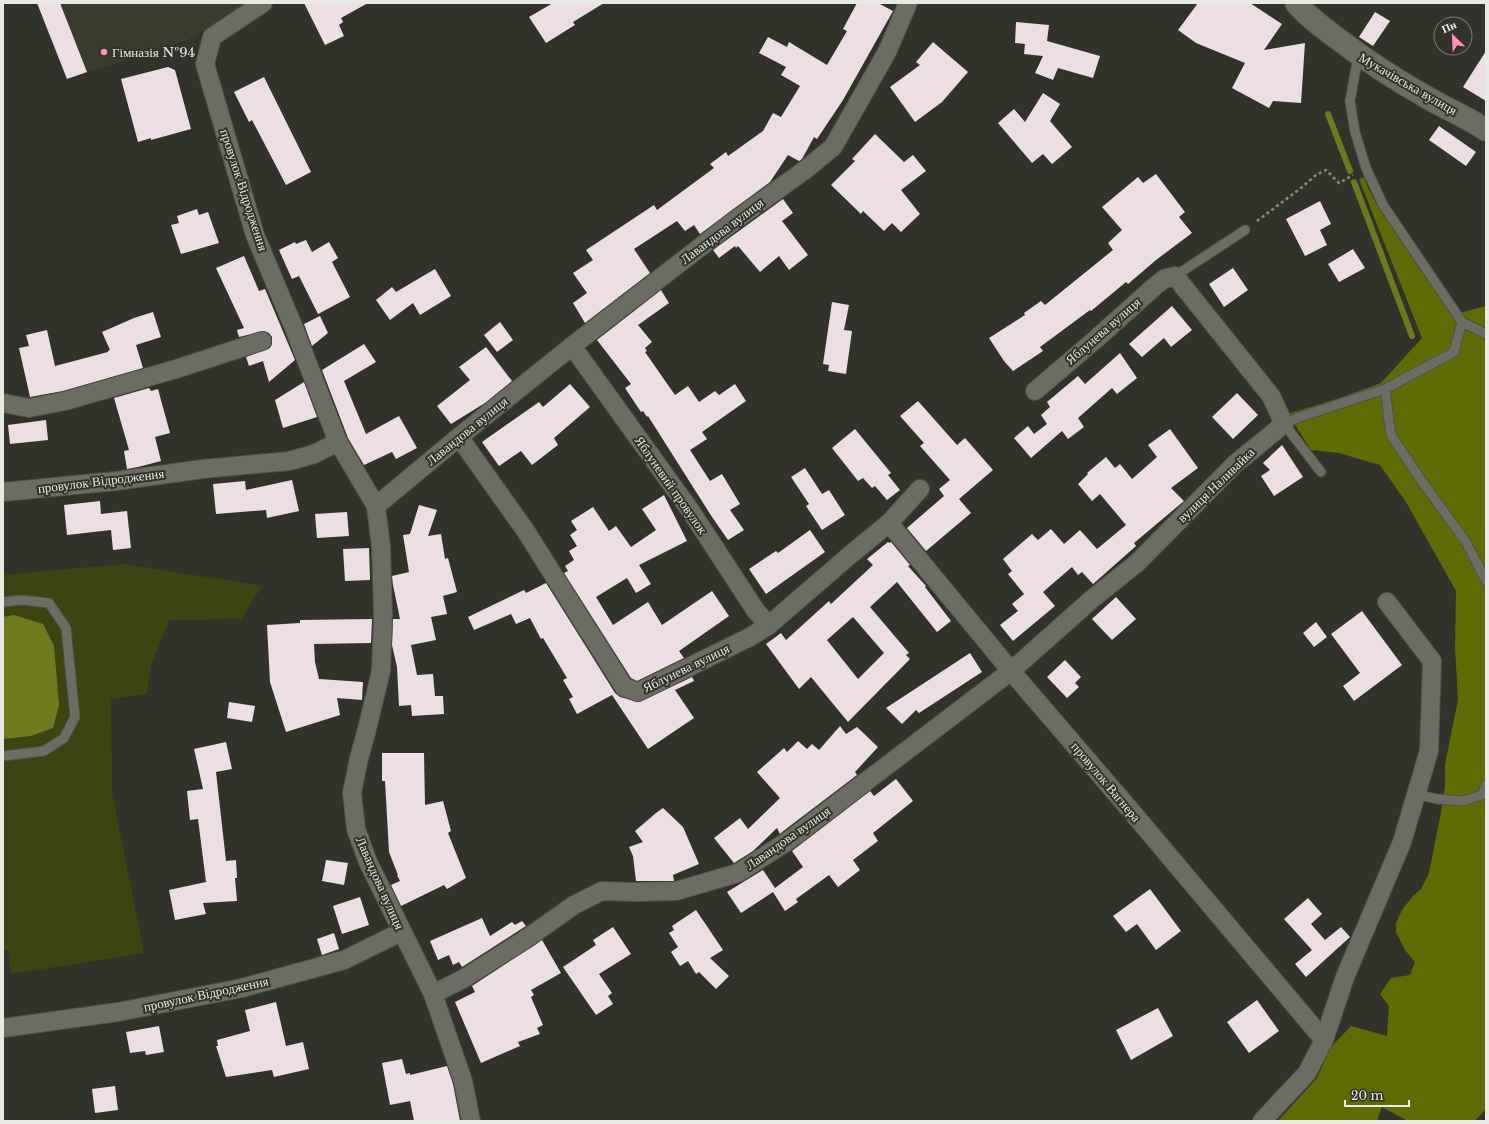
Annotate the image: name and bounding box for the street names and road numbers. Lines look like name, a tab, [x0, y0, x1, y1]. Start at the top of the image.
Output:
street label: Мукачівська вулиця	[1356, 49, 1460, 119]
street label: провулок Відродження	[216, 127, 272, 253]
street label: Лавандова вулиця	[677, 194, 767, 268]
street label: Яблунева вулиця	[1062, 294, 1144, 368]
street label: Лавандова вулиця	[423, 393, 511, 469]
street label: Яблуневий провулок	[631, 433, 711, 538]
street label: вулиця Наливайка	[1174, 444, 1258, 526]
street label: провулок Відродження	[37, 465, 165, 497]
street label: Яблунева вулиця	[640, 640, 732, 696]
street label: провулок Вагнера	[1068, 738, 1145, 826]
street label: Лавандова вулиця	[742, 802, 834, 874]
street label: Лавандова вулиця	[352, 834, 408, 932]
street label: провулок Відродження	[142, 972, 270, 1016]

